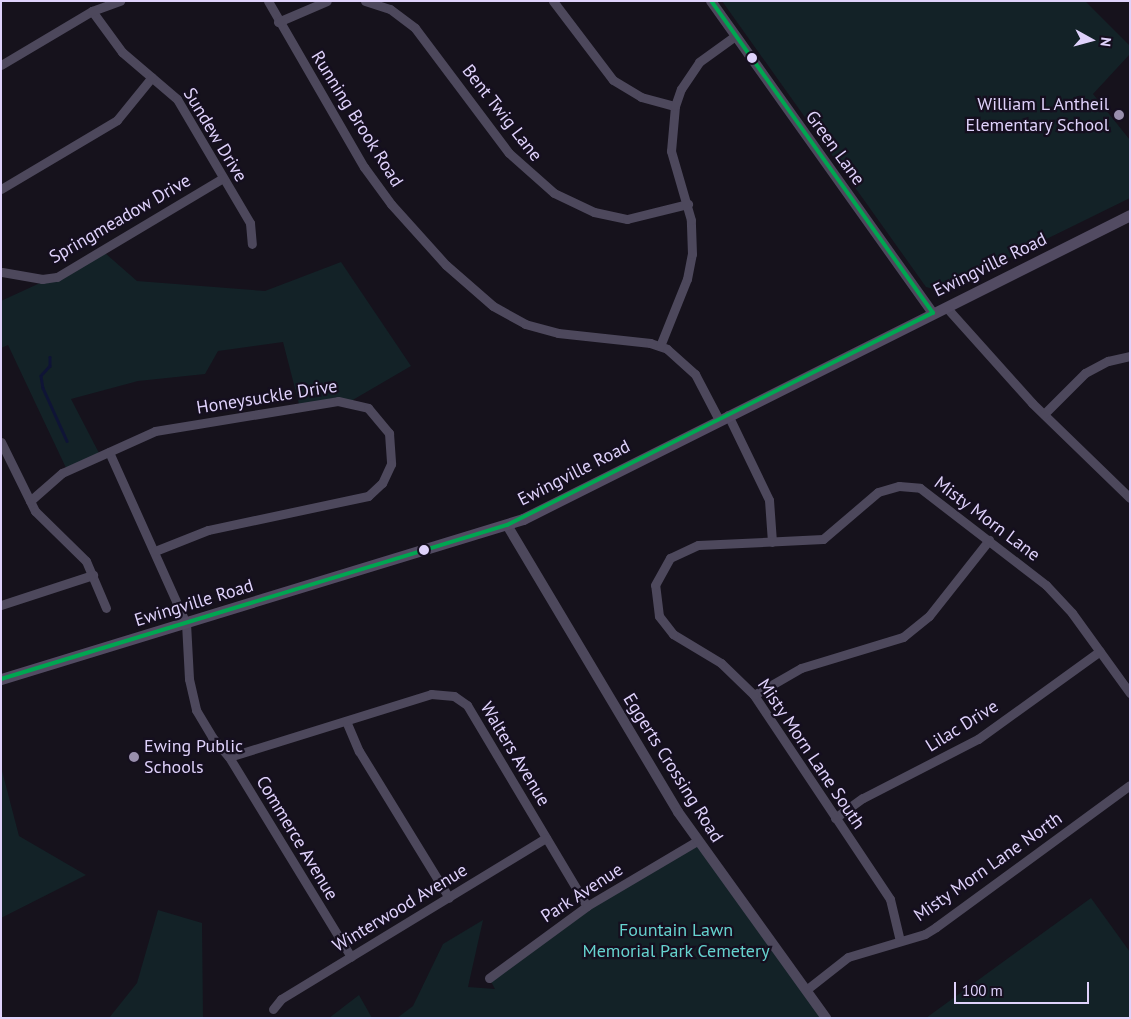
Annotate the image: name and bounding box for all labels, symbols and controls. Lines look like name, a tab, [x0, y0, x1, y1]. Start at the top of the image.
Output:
north arrow	[1066, 15, 1116, 65]
text: N	[1096, 36, 1115, 47]
street label: Running Brook Road	[306, 47, 408, 191]
unlabelled marker	[747, 53, 757, 63]
street label: Bent Twig Lane	[457, 60, 547, 166]
street label: Sundew Drive	[178, 84, 252, 186]
place label: William L Antheil Elementary School	[965, 94, 1109, 136]
street label: Green Lane	[801, 107, 869, 189]
marker: William L Antheil Elementary School	[1113, 109, 1125, 121]
street label: Springmeadow Drive	[45, 170, 195, 268]
street label: Ewingville Road	[930, 228, 1050, 302]
street label: Honeysuckle Drive	[195, 375, 339, 419]
street label: Ewingville Road	[514, 435, 634, 511]
street label: Misty Morn Lane	[930, 472, 1044, 566]
unlabelled marker	[419, 545, 429, 555]
street label: Ewingville Road	[132, 575, 256, 631]
street label: Misty Morn Lane South	[753, 675, 869, 833]
street label: Eggerts Crossing Road	[618, 690, 728, 846]
street label: Lilac Drive	[922, 695, 1002, 757]
street label: Walters Avenue	[475, 698, 555, 810]
place label: Ewing Public Schools	[144, 736, 243, 779]
marker: Ewing Public Schools	[128, 751, 140, 763]
street label: Commerce Avenue	[251, 772, 343, 904]
street label: Misty Morn Lane North	[909, 807, 1067, 927]
street label: Park Avenue	[537, 858, 627, 928]
street label: Winterwood Avenue	[329, 859, 471, 957]
park label: Fountain Lawn Memorial Park Cemetery	[582, 920, 770, 962]
scale bar	[956, 972, 1091, 1004]
text: 100 m	[962, 981, 1003, 1000]

